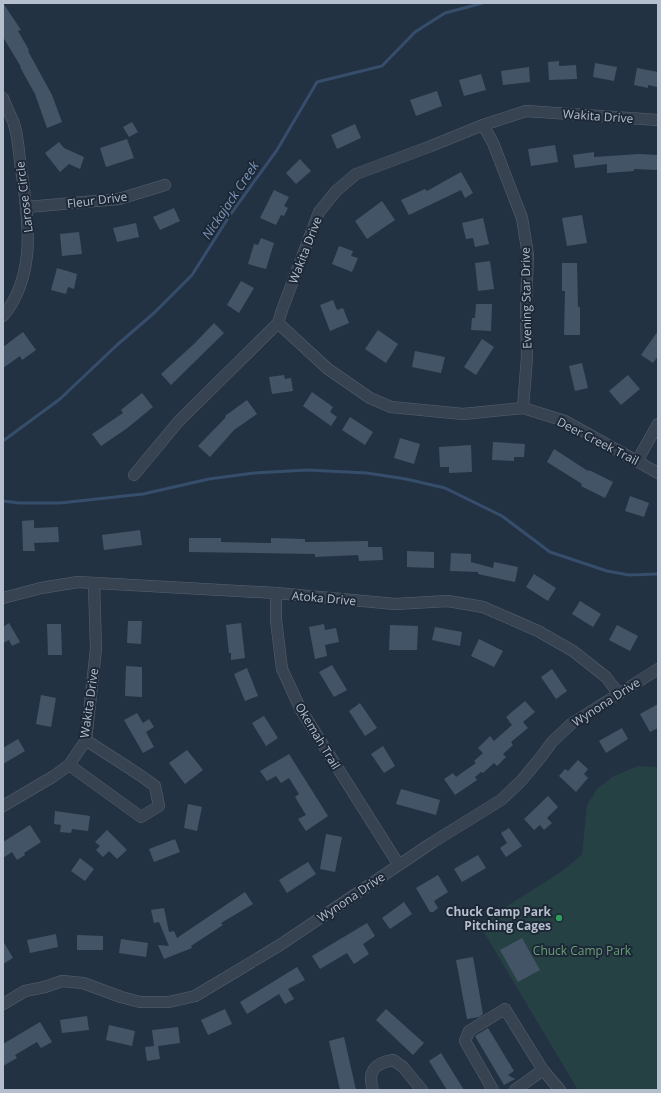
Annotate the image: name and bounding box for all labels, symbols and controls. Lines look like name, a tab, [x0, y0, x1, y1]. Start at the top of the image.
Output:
street label: Wakita Drive	[562, 105, 634, 127]
water label: Nickajack Creek	[197, 157, 263, 242]
street label: Larose Circle	[11, 160, 37, 234]
street label: Fleur Drive	[66, 188, 128, 212]
street label: Wakita Drive	[284, 214, 326, 286]
street label: Evening Star Drive	[517, 247, 535, 349]
street label: Deer Creek Trail	[554, 413, 642, 469]
street label: Atoka Drive	[291, 587, 357, 609]
street label: Wakita Drive	[76, 667, 102, 739]
street label: Wynona Drive	[569, 673, 644, 730]
street label: Okemah Trail	[291, 700, 345, 772]
street label: Wynona Drive	[314, 868, 388, 926]
place label: Chuck Camp Park Pitching Cages	[446, 903, 552, 934]
marker: Chuck Camp Park Pitching Cages	[554, 913, 564, 923]
park label: Chuck Camp Park	[533, 942, 632, 959]

